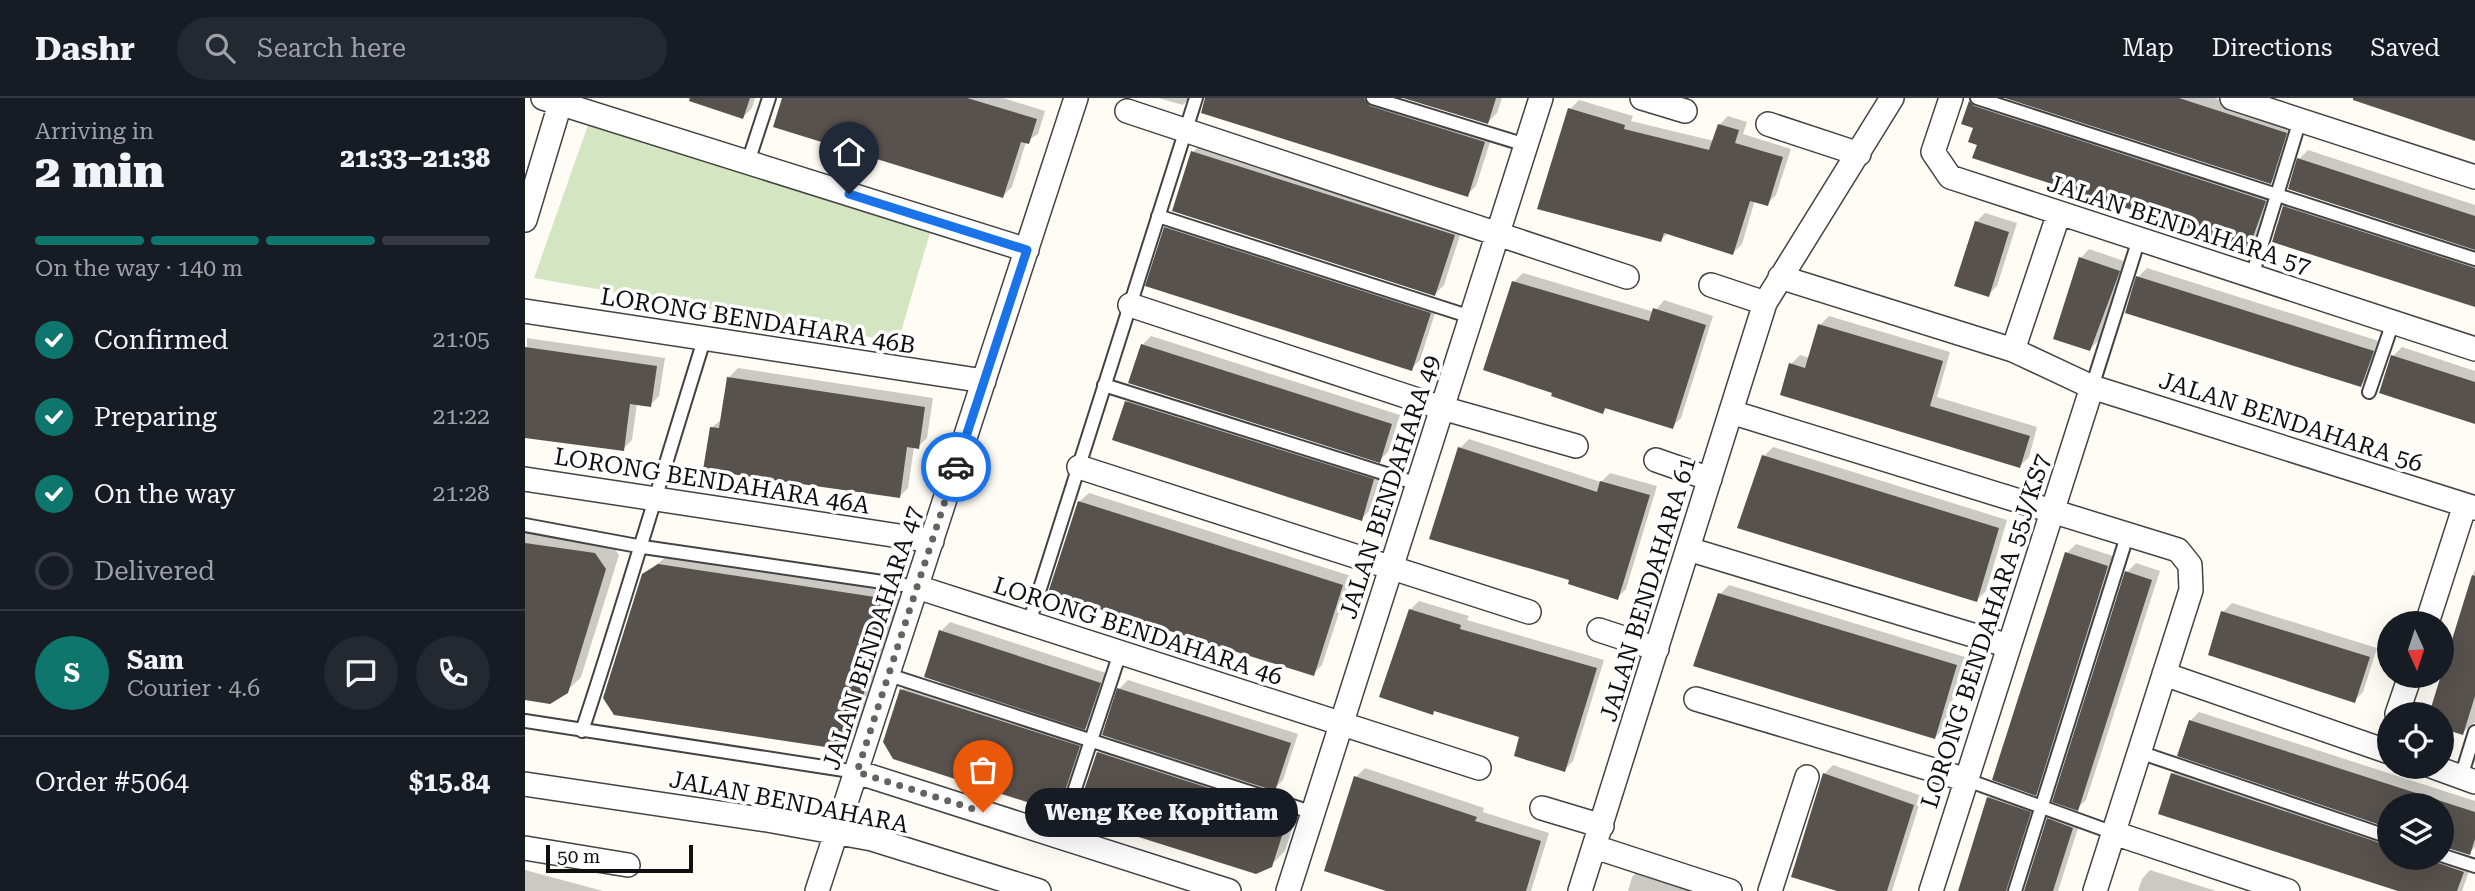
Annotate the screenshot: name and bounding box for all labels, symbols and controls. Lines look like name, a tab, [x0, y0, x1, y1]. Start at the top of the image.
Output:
search box	[177, 17, 667, 80]
text: Dashr	[35, 29, 135, 68]
icon: search	[201, 29, 239, 67]
text: Search here	[257, 33, 406, 63]
text: Map	[2122, 34, 2174, 62]
text: Directions	[2212, 34, 2332, 62]
text: Saved	[2370, 34, 2440, 62]
text: Arriving in	[35, 118, 154, 145]
pin	[819, 122, 879, 194]
icon: home	[830, 133, 868, 171]
text: 21:33–21:38	[340, 143, 490, 173]
text: 2 min	[35, 144, 164, 198]
street label: JALAN BENDAHARA 57	[2044, 169, 2314, 281]
text: On the way · 140 m	[35, 255, 243, 282]
street label: LORONG BENDAHARA 46B	[599, 282, 917, 360]
icon: check	[35, 321, 73, 359]
text: Confirmed	[94, 325, 229, 355]
text: 21:05	[433, 326, 490, 353]
street label: JALAN BENDAHARA 49	[1334, 352, 1446, 622]
street label: JALAN BENDAHARA 56	[2156, 366, 2426, 478]
icon: check	[35, 398, 73, 436]
text: Preparing	[94, 402, 217, 432]
text: 21:22	[433, 403, 490, 430]
courier	[921, 432, 991, 502]
street label: LORONG BENDAHARA 46A	[552, 442, 872, 520]
icon: car	[937, 448, 975, 486]
street label: LORONG BENDAHARA 55J/KS7	[1915, 450, 2057, 812]
street label: JALAN BENDAHARA 61	[1594, 453, 1702, 725]
icon: check	[35, 475, 73, 513]
text: On the way	[94, 479, 235, 509]
text: 21:28	[433, 480, 490, 507]
street label: JALAN BENDAHARA 47	[817, 503, 929, 773]
text: Delivered	[94, 556, 215, 586]
street label: LORONG BENDAHARA 46	[990, 571, 1286, 691]
north arrow	[2377, 611, 2453, 688]
map controls	[2377, 611, 2454, 870]
button: chat	[324, 636, 398, 710]
button: phone	[416, 636, 490, 710]
text: Sam	[127, 645, 184, 675]
text: S	[64, 658, 80, 688]
text: Courier · 4.6	[127, 675, 260, 702]
button: locate	[2377, 702, 2454, 779]
pin	[953, 740, 1013, 812]
icon: bag	[964, 751, 1002, 789]
street label: JALAN BENDAHARA	[667, 765, 911, 839]
text: Order #5064	[35, 767, 189, 797]
text: $15.84	[409, 767, 490, 797]
callout: Weng Kee Kopitiam	[1025, 788, 1298, 836]
button: layers	[2377, 793, 2454, 870]
text: Weng Kee Kopitiam	[1045, 799, 1278, 826]
scale bar	[546, 842, 693, 874]
text: 50 m	[557, 845, 600, 868]

